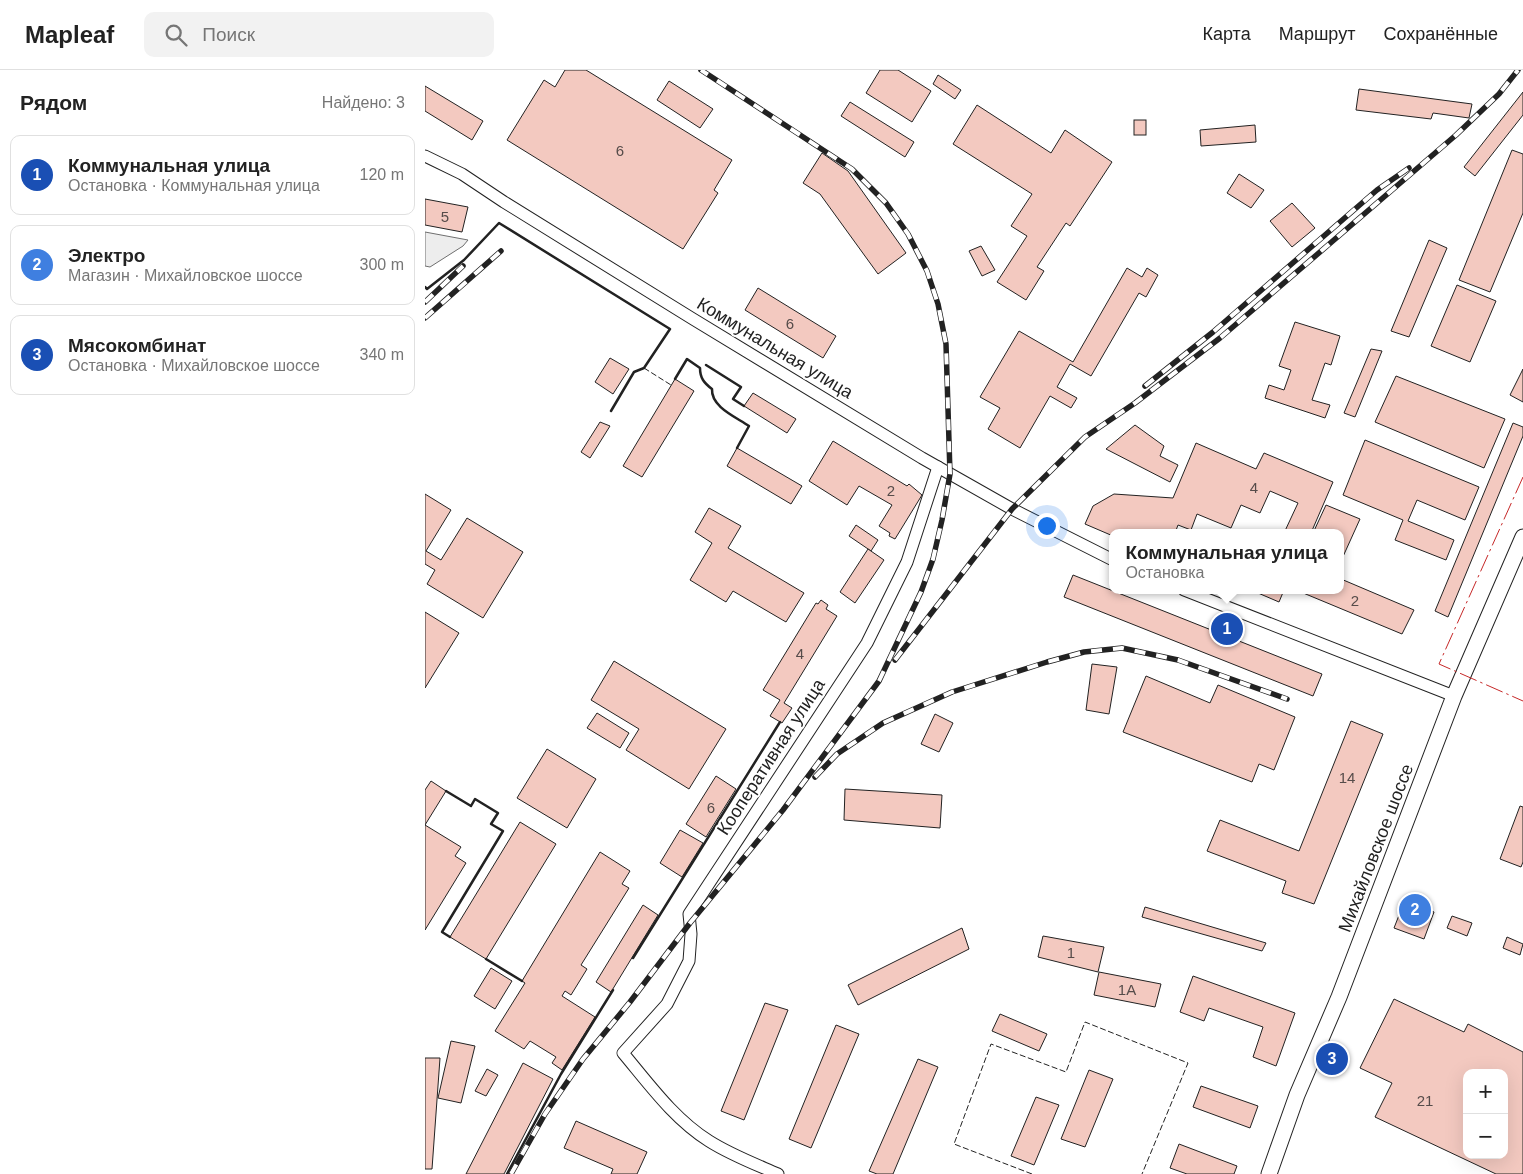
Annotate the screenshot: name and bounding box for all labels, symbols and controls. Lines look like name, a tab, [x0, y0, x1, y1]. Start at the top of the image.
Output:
search box	[144, 12, 494, 57]
text: Mapleaf	[25, 21, 114, 48]
icon: search	[162, 21, 190, 49]
text: Поиск	[202, 24, 255, 45]
text: Карта	[1203, 24, 1251, 44]
text: Маршрут	[1279, 24, 1355, 44]
text: Сохранённые	[1383, 24, 1498, 44]
text: Рядом	[20, 91, 87, 114]
text: Найдено: 3	[322, 94, 405, 111]
house number: 6	[616, 142, 624, 159]
text: Коммунальная улица	[68, 155, 270, 176]
text: 1	[33, 166, 41, 183]
text: 120 m	[360, 166, 404, 183]
text: Остановка · Коммунальная улица	[68, 177, 320, 194]
house number: 5	[441, 208, 449, 225]
text: Электро	[68, 245, 145, 266]
text: 2	[33, 256, 41, 273]
text: 300 m	[360, 256, 404, 273]
text: Магазин · Михайловское шоссе	[68, 267, 303, 284]
street label: Коммунальная улица	[693, 293, 857, 403]
house number: 6	[786, 315, 794, 332]
text: Мясокомбинат	[68, 335, 206, 356]
text: 3	[33, 346, 41, 363]
text: 340 m	[360, 346, 404, 363]
text: Остановка · Михайловское шоссе	[68, 357, 320, 374]
house number: 4	[1250, 479, 1258, 496]
house number: 2	[887, 482, 895, 499]
your location	[1034, 513, 1060, 539]
popup	[1109, 529, 1344, 594]
text: Коммунальная улица	[1125, 542, 1328, 563]
text: Остановка	[1125, 564, 1204, 581]
house number: 2	[1351, 592, 1359, 609]
pin: 1	[1211, 610, 1243, 648]
house number: 4	[796, 645, 804, 662]
street label: Кооперативная улица	[713, 674, 829, 839]
street label: Михайловское шоссе	[1335, 761, 1417, 935]
house number: 14	[1339, 769, 1355, 786]
house number: 6	[707, 799, 715, 816]
pin: 2	[1399, 891, 1431, 929]
house number: 1	[1067, 944, 1075, 961]
house number: 1А	[1118, 981, 1136, 998]
pin: 3	[1316, 1040, 1348, 1078]
map controls	[1463, 1069, 1508, 1159]
button: +	[1463, 1069, 1508, 1114]
house number: 21	[1417, 1092, 1433, 1109]
button: −	[1463, 1114, 1508, 1159]

